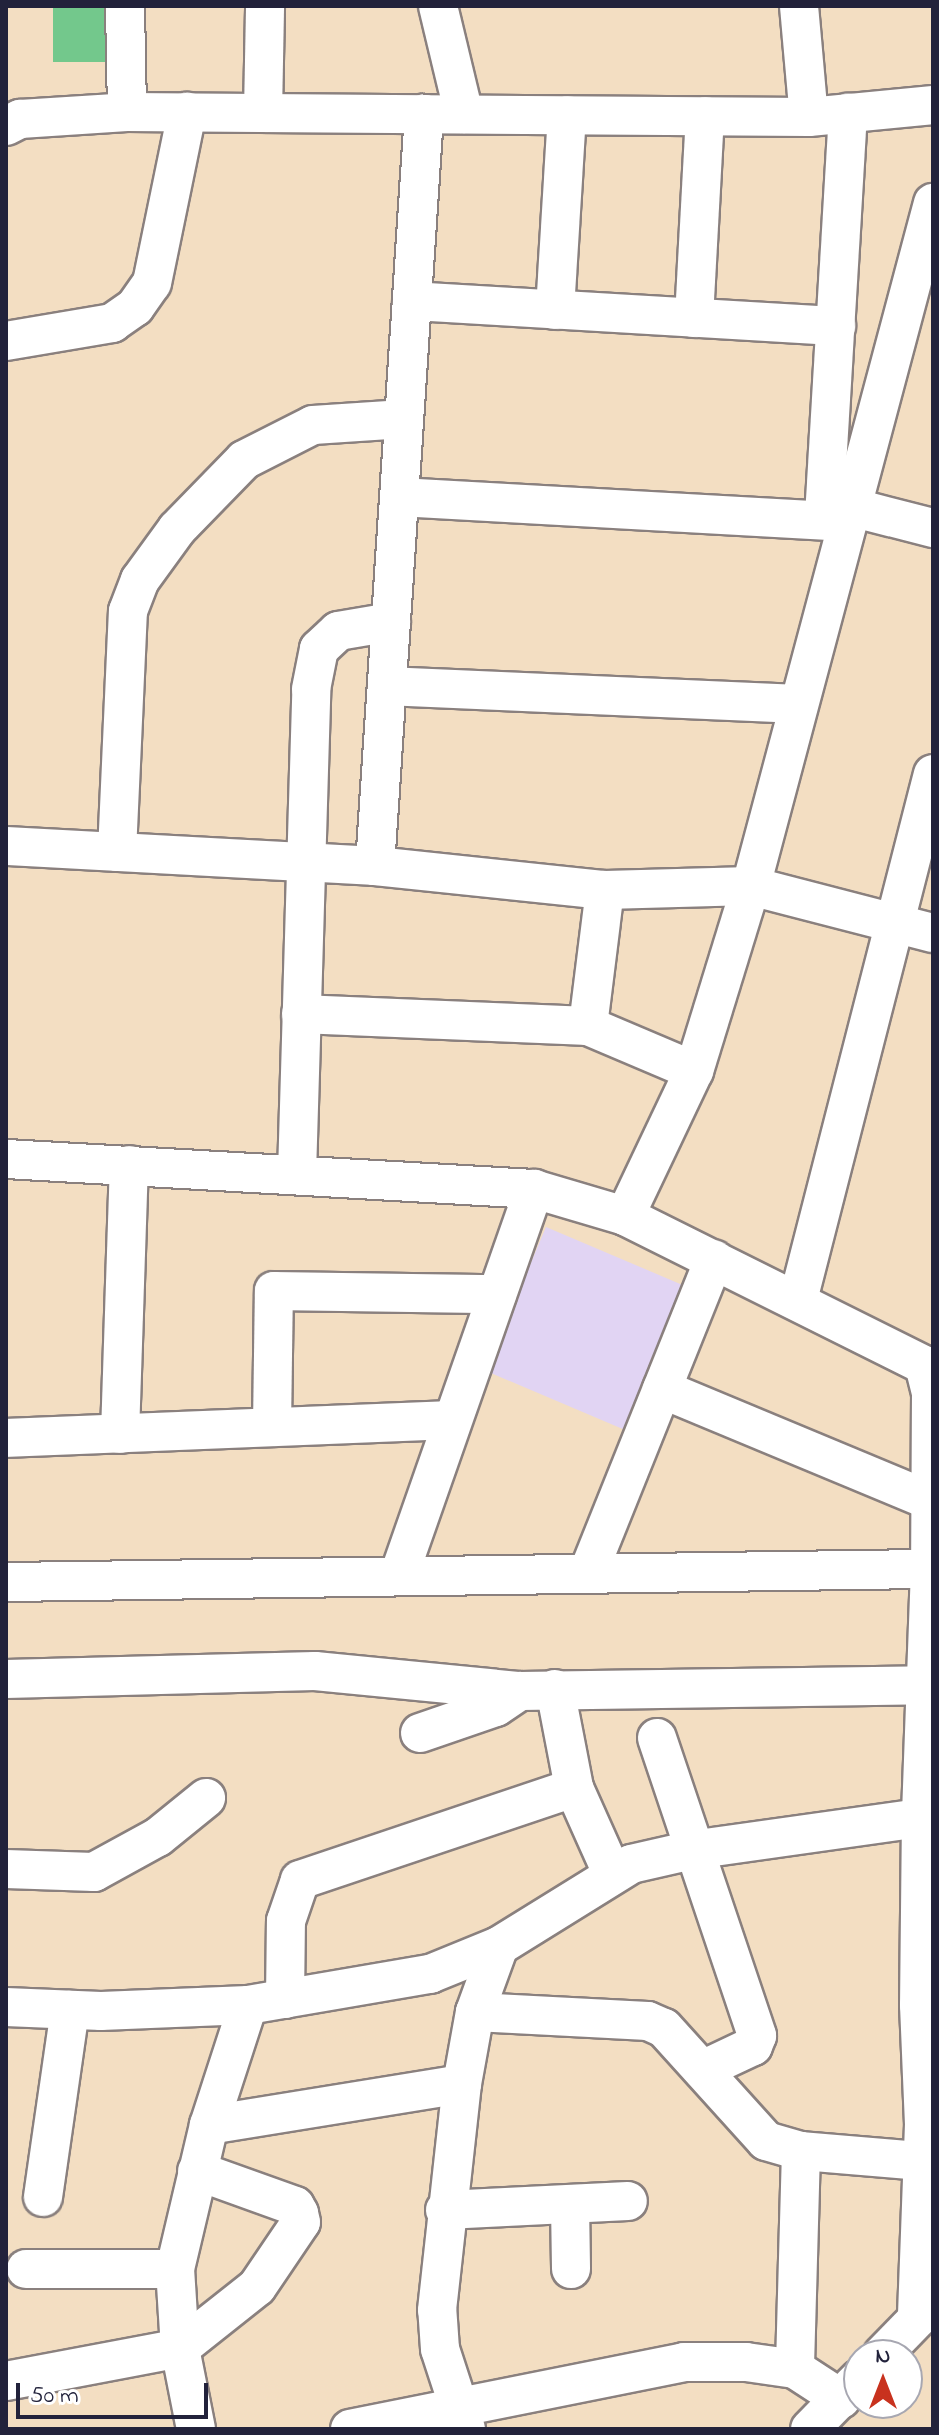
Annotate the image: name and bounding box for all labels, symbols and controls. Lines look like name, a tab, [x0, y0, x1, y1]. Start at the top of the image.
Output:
north arrow	[843, 2339, 923, 2419]
text: N	[876, 2341, 890, 2373]
scale bar	[20, 2367, 212, 2417]
text: 50 m	[30, 2379, 79, 2414]

